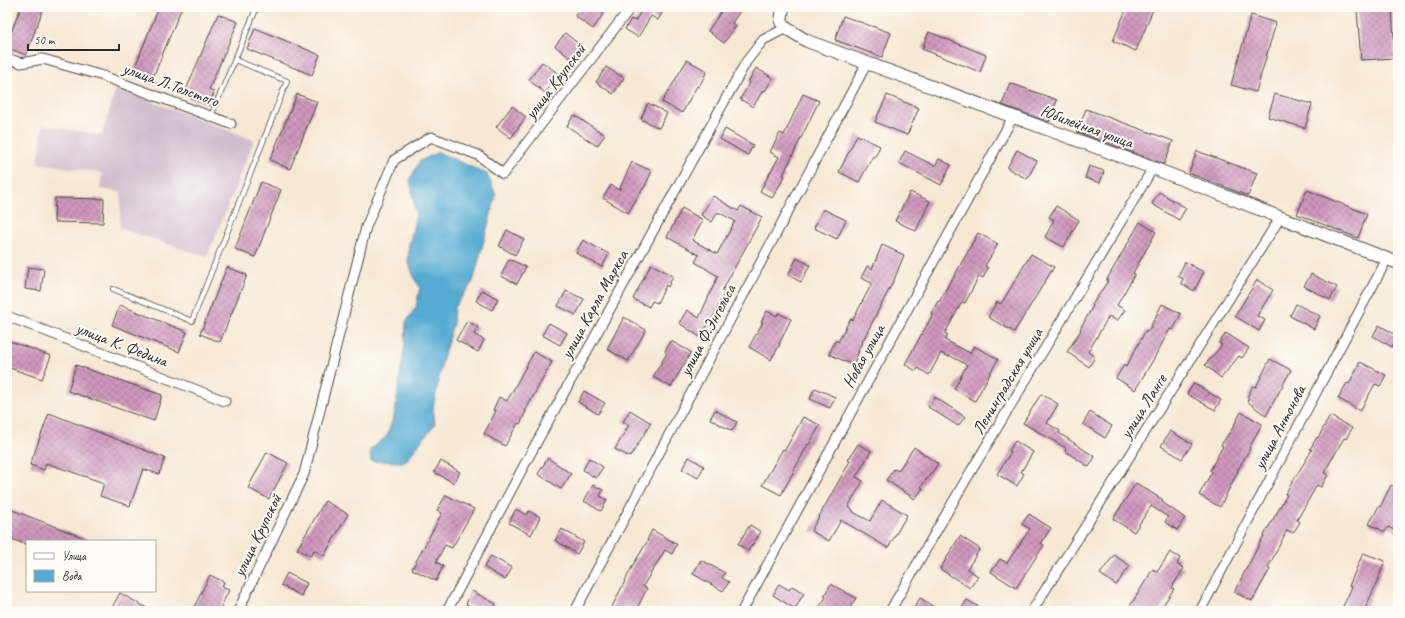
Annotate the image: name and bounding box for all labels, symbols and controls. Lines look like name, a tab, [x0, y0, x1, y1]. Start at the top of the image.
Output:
scale bar	[28, 26, 119, 52]
text: 50 m	[34, 32, 56, 48]
street label: улица Крупской	[520, 39, 591, 124]
street label: улица Л.Толстого	[119, 57, 222, 112]
street label: Юбилейная улица	[1038, 100, 1137, 153]
street label: улица Карла Маркса	[556, 245, 634, 363]
street label: улица Ф.Энгельса	[674, 280, 741, 380]
street label: улица К. Федина	[72, 317, 172, 372]
street label: Новая улица	[837, 319, 890, 392]
street label: Ленинградская улица	[967, 323, 1048, 438]
street label: улица Ланге	[1115, 369, 1172, 443]
street label: улица Антонова	[1248, 380, 1311, 474]
street label: улица Крупской	[228, 490, 287, 581]
legend	[26, 540, 156, 592]
text: Улица	[62, 548, 87, 564]
text: Вода	[62, 568, 83, 584]

